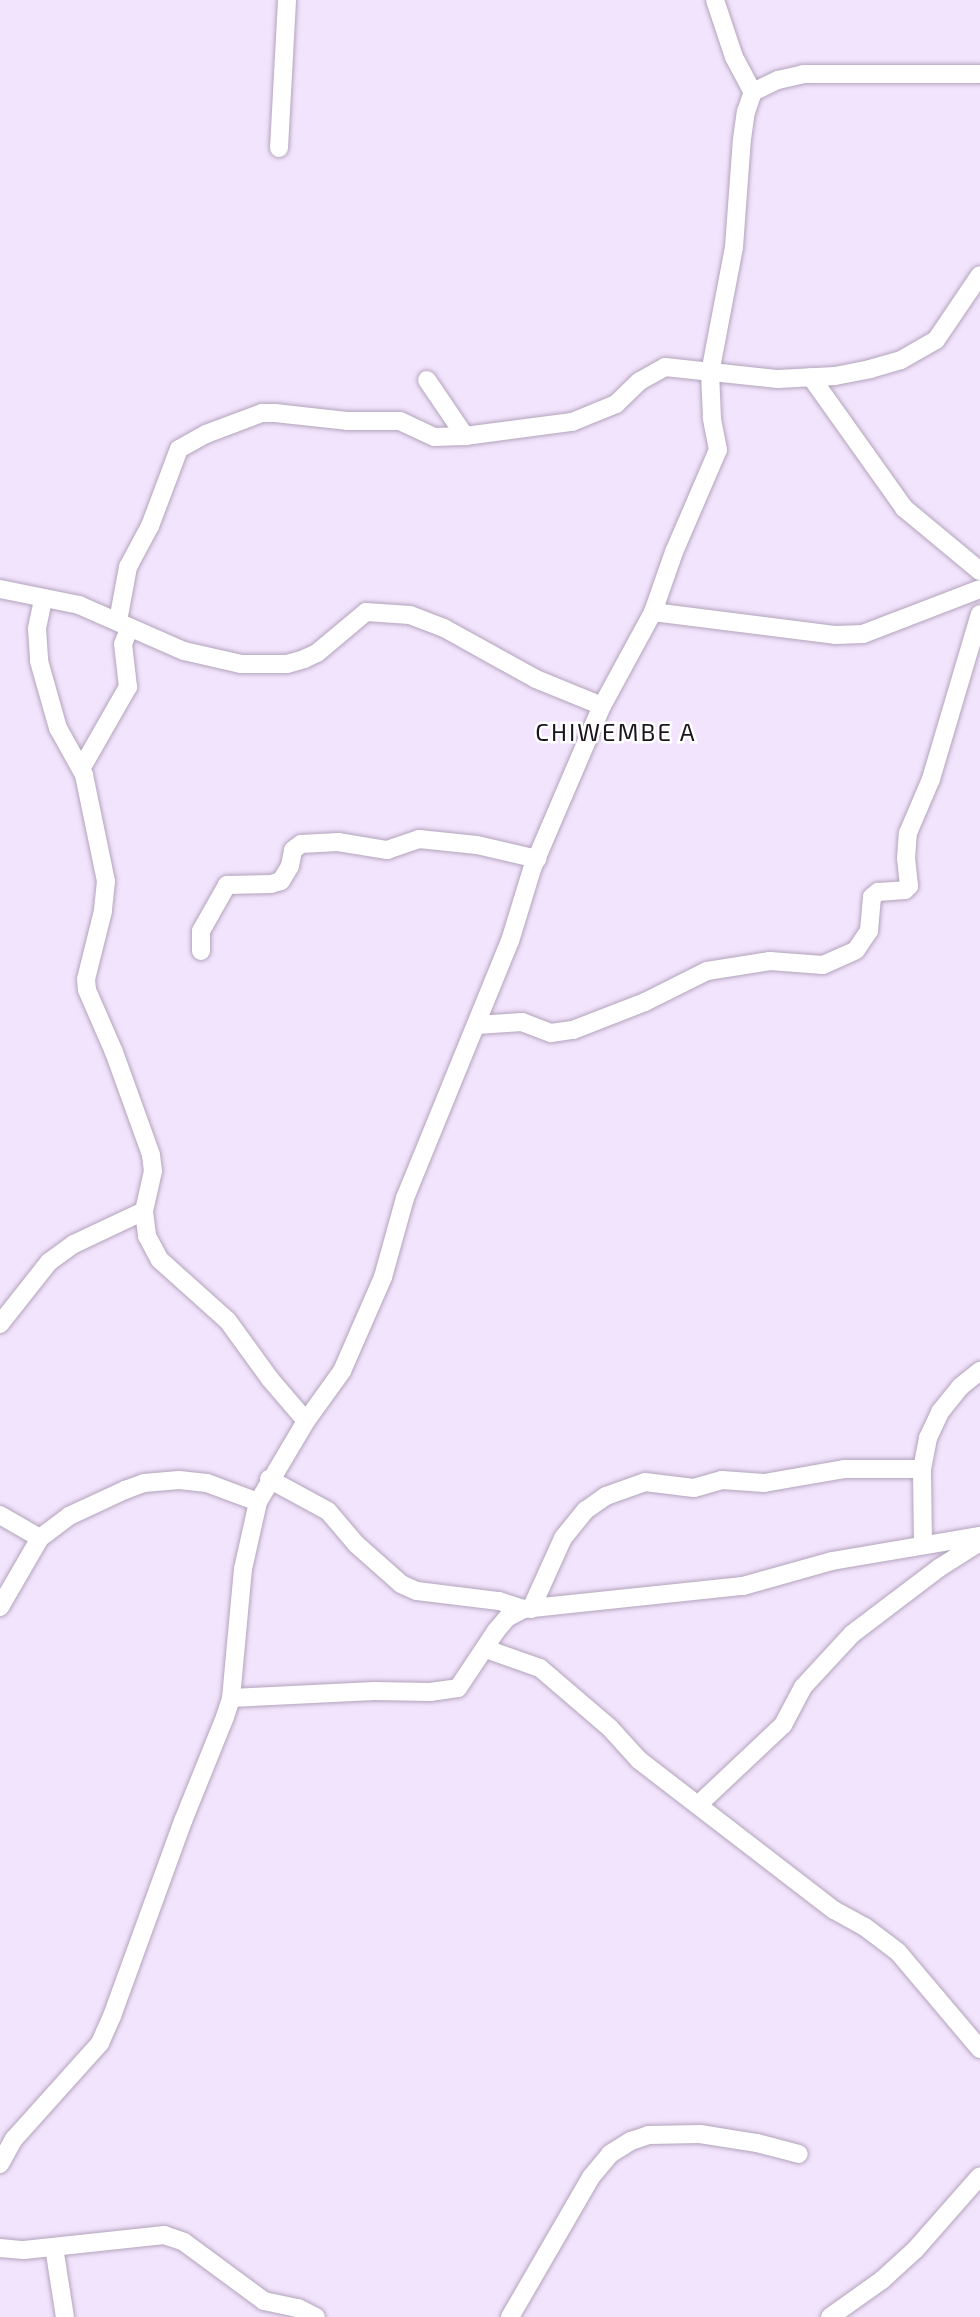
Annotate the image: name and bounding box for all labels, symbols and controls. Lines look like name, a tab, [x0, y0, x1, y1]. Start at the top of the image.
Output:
district label: CHIWEMBE A	[536, 718, 696, 746]

